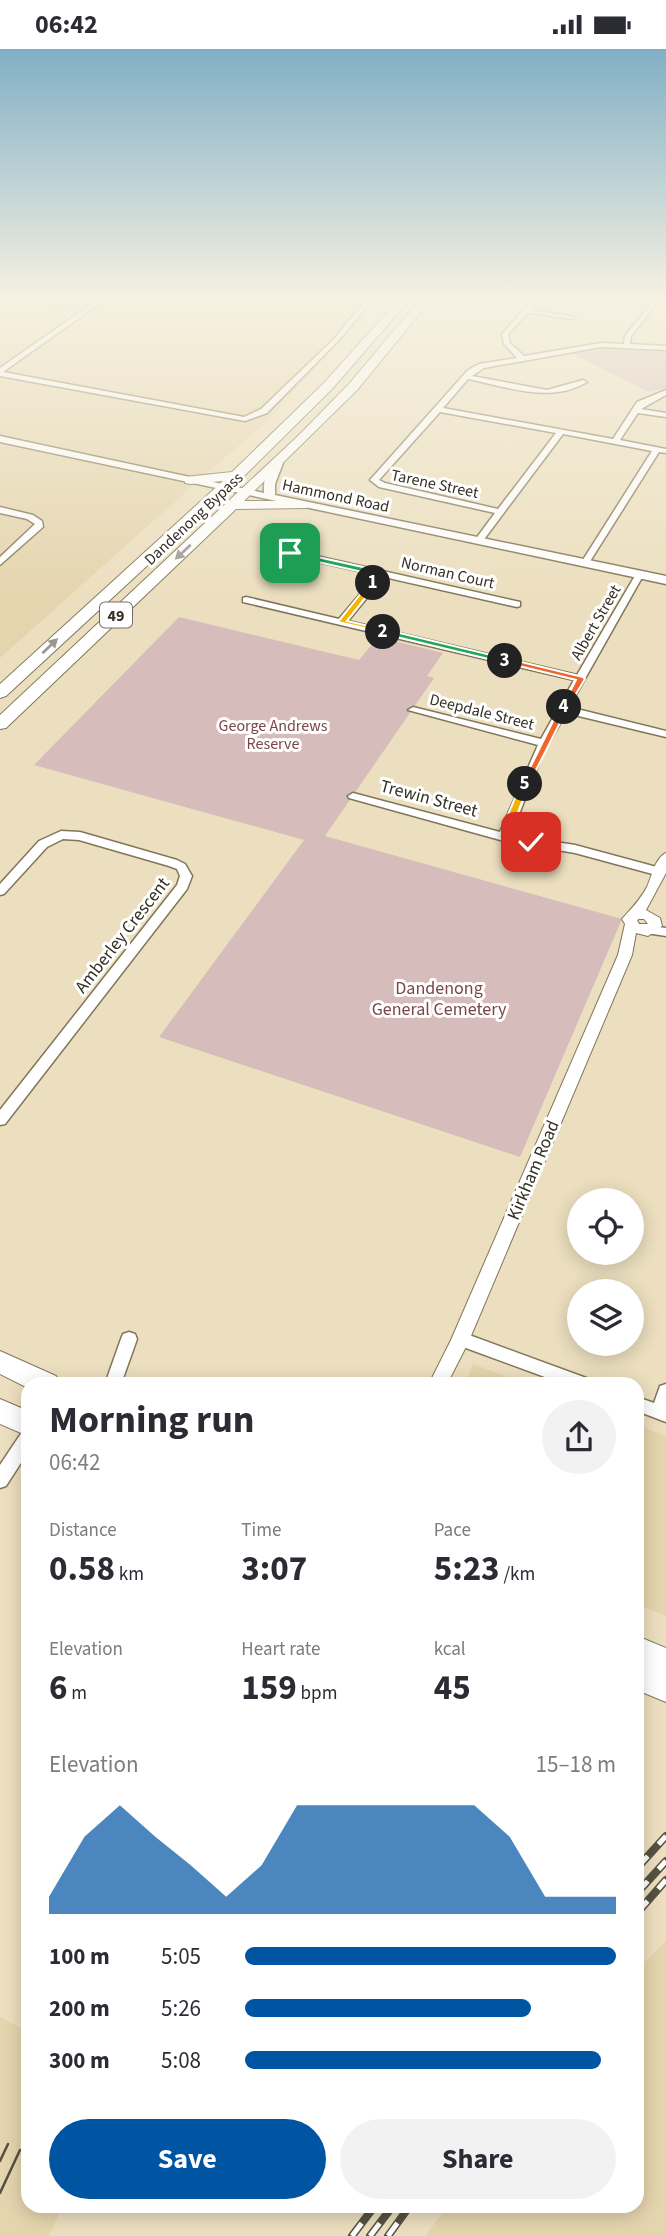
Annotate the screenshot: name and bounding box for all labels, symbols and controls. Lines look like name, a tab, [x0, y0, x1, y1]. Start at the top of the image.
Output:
text: 06:42	[35, 6, 98, 43]
street label: Tarene Street	[389, 464, 481, 504]
street label: Dandenong Bypass	[139, 467, 248, 570]
street label: Hammond Road	[280, 474, 391, 518]
pin	[260, 523, 320, 583]
icon: arrive	[271, 534, 309, 572]
one-way arrow	[175, 543, 192, 559]
street label: Norman Court	[399, 552, 497, 595]
pin: 1	[356, 565, 390, 601]
text: 1	[367, 569, 378, 596]
street label: Albert Street	[565, 580, 627, 664]
road number: 49	[100, 603, 132, 628]
pin: 2	[366, 615, 400, 649]
text: 2	[377, 618, 388, 645]
one-way arrow	[41, 638, 58, 655]
pin: 3	[488, 643, 522, 679]
text: 3	[499, 647, 510, 674]
street label: Deepdale Street	[427, 688, 537, 736]
pin: 4	[546, 689, 582, 725]
text: 4	[558, 693, 569, 720]
park label: George Andrews Reserve	[219, 715, 328, 755]
pin: 5	[508, 767, 542, 801]
text: 5	[519, 770, 530, 797]
street label: Trewin Street	[377, 773, 480, 823]
pin	[501, 812, 561, 872]
icon: check	[512, 823, 550, 861]
street label: Amberley Crescent	[69, 872, 176, 999]
park label: Dandenong General Cemetery	[372, 976, 507, 1022]
street label: Kirkham Road	[501, 1117, 566, 1224]
map controls	[567, 1188, 644, 1356]
button: locate	[567, 1188, 644, 1265]
button: layers	[567, 1279, 644, 1356]
text: Morning run	[49, 1393, 254, 1447]
button: share	[542, 1400, 616, 1474]
text: 06:42	[49, 1446, 100, 1479]
text: Distance	[49, 1517, 117, 1544]
text: Time	[241, 1517, 281, 1544]
text: Pace	[434, 1517, 471, 1544]
text: 0.58	[49, 1544, 115, 1594]
text: 3:07	[241, 1544, 307, 1594]
text: 5:23	[434, 1544, 500, 1594]
text: km	[115, 1561, 144, 1588]
text: /km	[500, 1561, 535, 1588]
text: Elevation	[49, 1636, 123, 1663]
text: Heart rate	[241, 1636, 320, 1663]
text: kcal	[434, 1636, 466, 1663]
text: 6	[49, 1663, 67, 1713]
text: 159	[241, 1663, 297, 1713]
text: 45	[434, 1663, 471, 1713]
text: m	[67, 1680, 87, 1707]
text: bpm	[297, 1680, 337, 1707]
text: Elevation	[49, 1748, 139, 1781]
text: 15–18 m	[536, 1748, 616, 1781]
text: 100 m	[49, 1940, 110, 1973]
text: 5:05	[161, 1940, 201, 1973]
text: 200 m	[49, 1992, 110, 2025]
text: 5:26	[161, 1992, 201, 2025]
text: 300 m	[49, 2044, 110, 2077]
text: 5:08	[161, 2044, 201, 2077]
button: Save	[49, 2119, 326, 2199]
button: Share	[340, 2119, 616, 2199]

